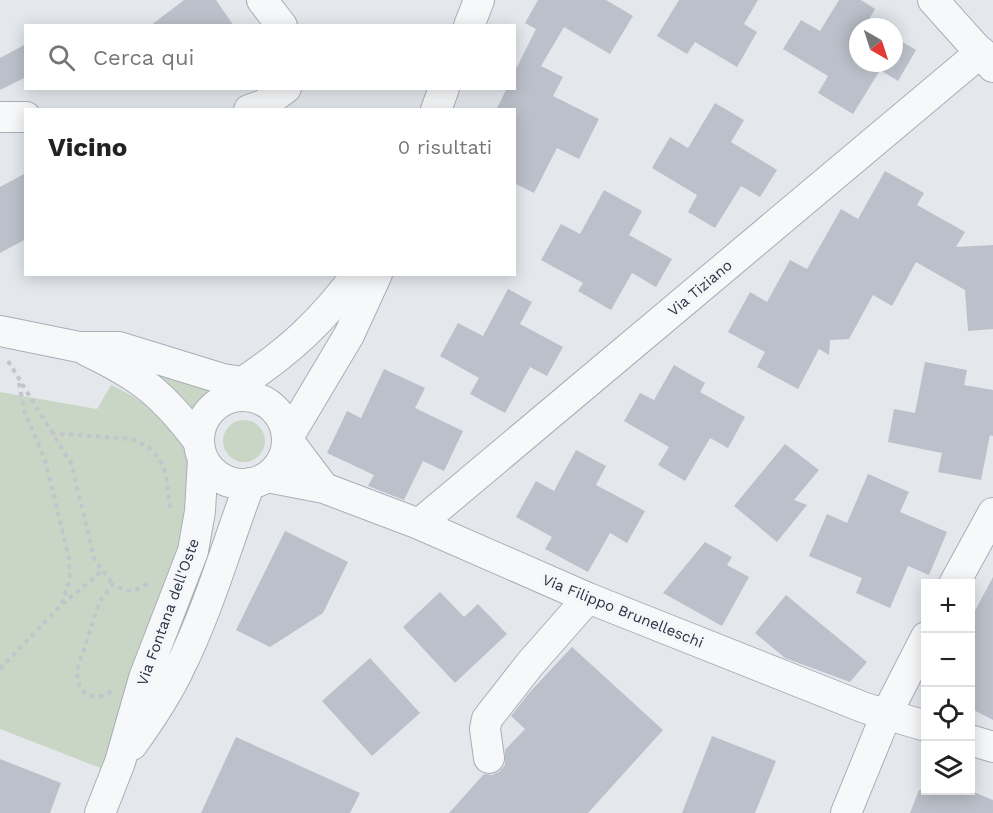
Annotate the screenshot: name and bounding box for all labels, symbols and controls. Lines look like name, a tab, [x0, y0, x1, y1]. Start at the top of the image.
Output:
north arrow	[849, 18, 903, 72]
search box	[24, 24, 516, 90]
icon: search	[45, 41, 78, 74]
text: Cerca qui	[93, 45, 194, 70]
text: Vicino	[48, 132, 127, 162]
text: 0 risultati	[398, 135, 492, 159]
street label: Via Tiziano	[664, 256, 736, 320]
street label: Via Fontana dell'Oste	[133, 536, 203, 688]
street label: Via Filippo Brunelleschi	[540, 570, 706, 652]
map controls	[921, 579, 975, 795]
button: +	[921, 579, 975, 633]
button: −	[921, 633, 975, 687]
button: locate	[921, 687, 975, 741]
button: layers	[921, 741, 975, 795]

